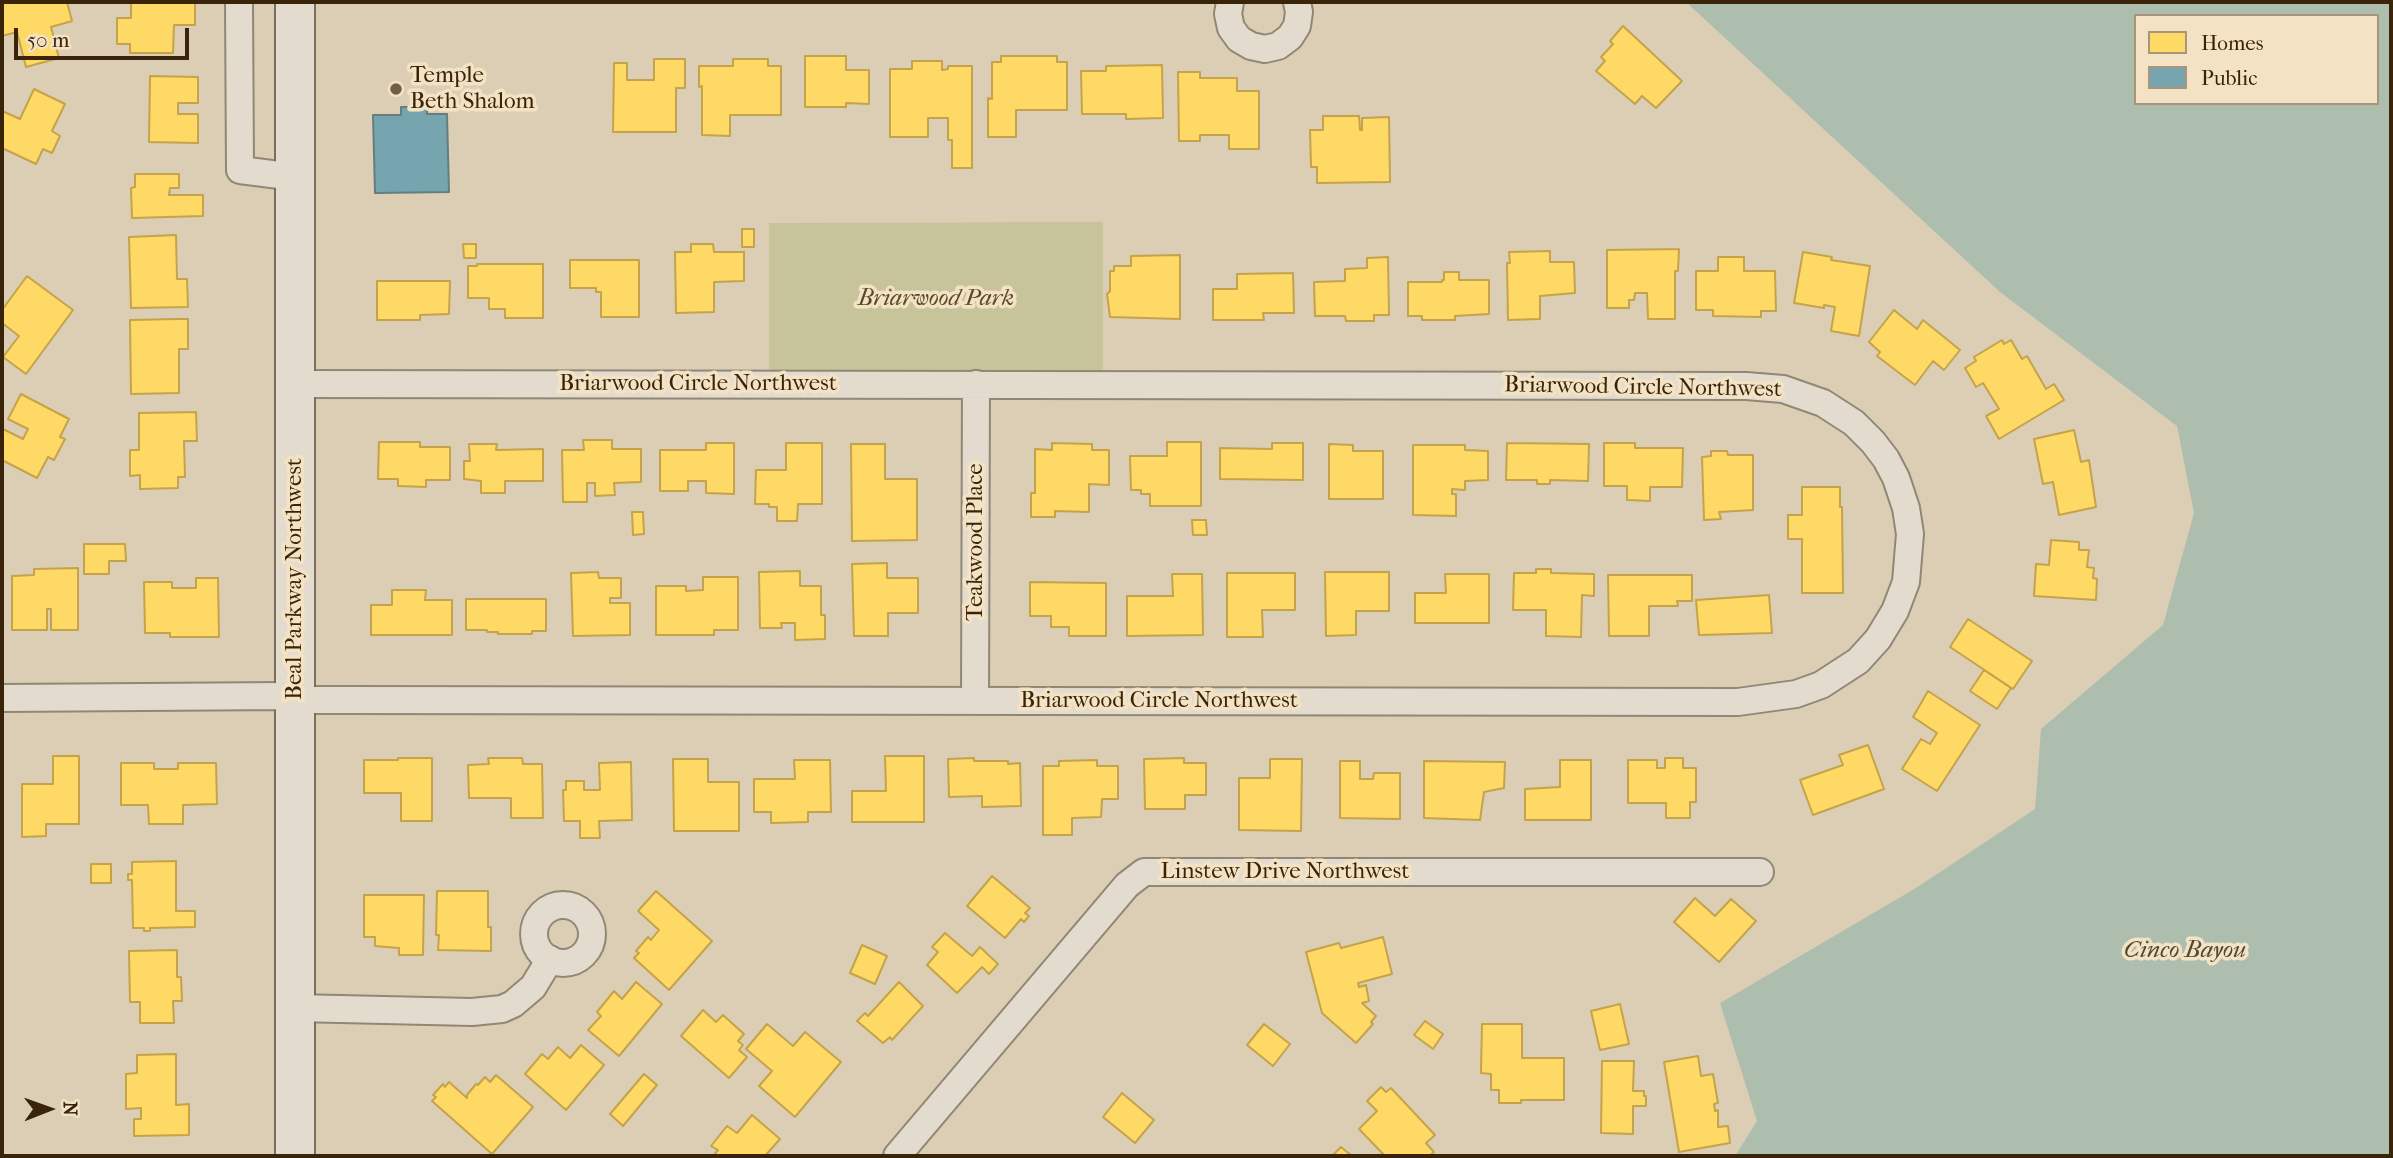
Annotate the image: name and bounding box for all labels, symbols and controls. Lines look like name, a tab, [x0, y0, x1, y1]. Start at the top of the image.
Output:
scale bar	[18, 14, 192, 58]
legend	[2134, 14, 2379, 105]
text: 50 m	[27, 28, 70, 52]
text: Homes	[2201, 31, 2263, 55]
place label: Temple Beth Shalom	[410, 62, 535, 116]
text: Public	[2201, 66, 2257, 90]
marker: Temple Beth Shalom	[388, 81, 404, 97]
park label: Briarwood Park	[858, 285, 1014, 313]
street label: Briarwood Circle Northwest	[559, 370, 837, 398]
street label: Briarwood Circle Northwest	[1504, 372, 1782, 404]
street label: Beal Parkway Northwest	[281, 458, 309, 700]
street label: Teakwood Place	[962, 463, 990, 621]
street label: Briarwood Circle Northwest	[1020, 687, 1298, 715]
street label: Linstew Drive Northwest	[1161, 858, 1409, 886]
water label: Cinco Bayou	[2124, 937, 2246, 965]
north arrow	[14, 1074, 84, 1144]
text: N	[59, 1101, 81, 1116]

